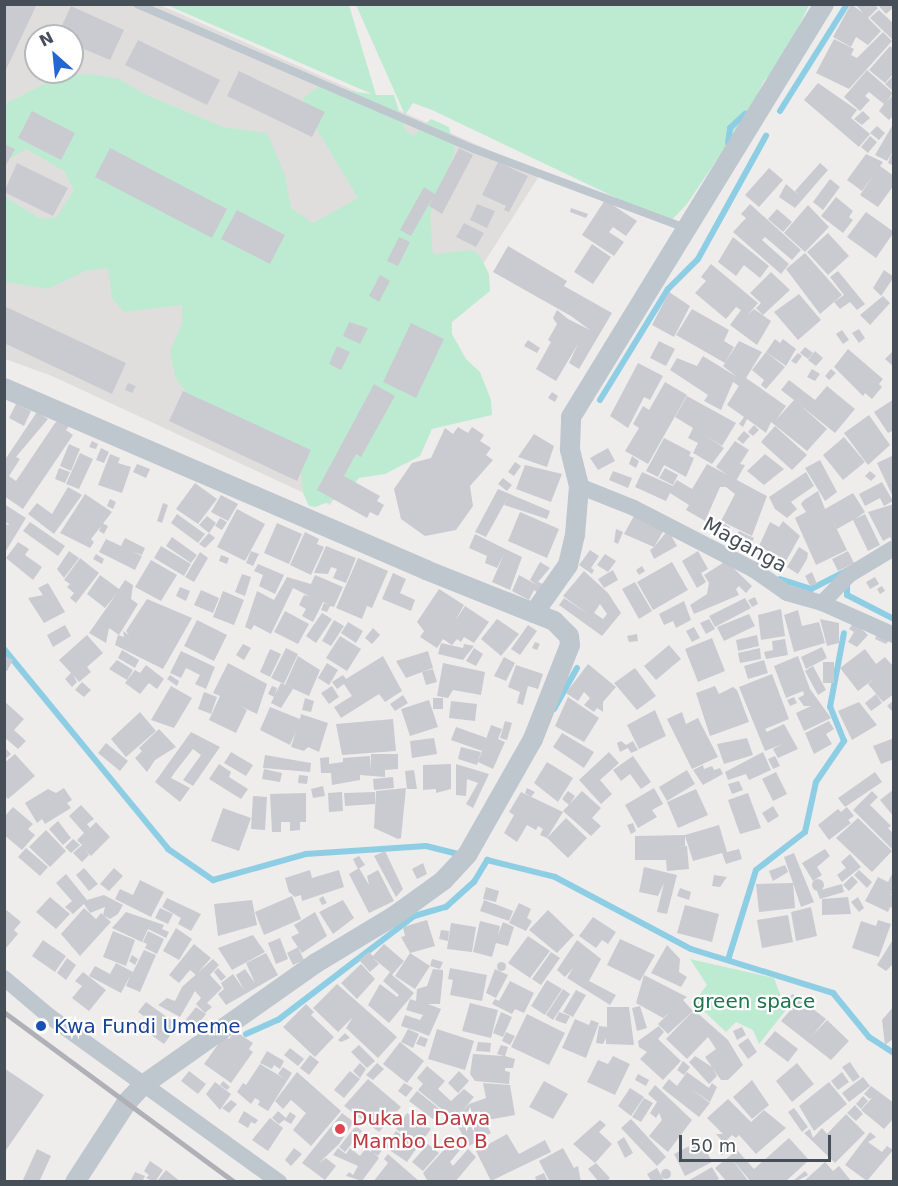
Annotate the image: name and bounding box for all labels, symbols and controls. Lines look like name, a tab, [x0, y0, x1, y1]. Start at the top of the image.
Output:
north arrow	[24, 24, 84, 84]
text: N	[36, 28, 57, 51]
street label: Maganga	[699, 512, 791, 578]
park label: green space	[693, 989, 815, 1013]
place label: Kwa Fundi Umeme	[54, 1014, 241, 1038]
marker: Kwa Fundi Umeme	[32, 1017, 50, 1035]
place label: Duka la Dawa Mambo Leo B	[352, 1106, 490, 1153]
marker: Duka la Dawa Mambo Leo B	[333, 1122, 347, 1136]
scale bar	[682, 1123, 834, 1161]
text: 50 m	[690, 1135, 736, 1156]

